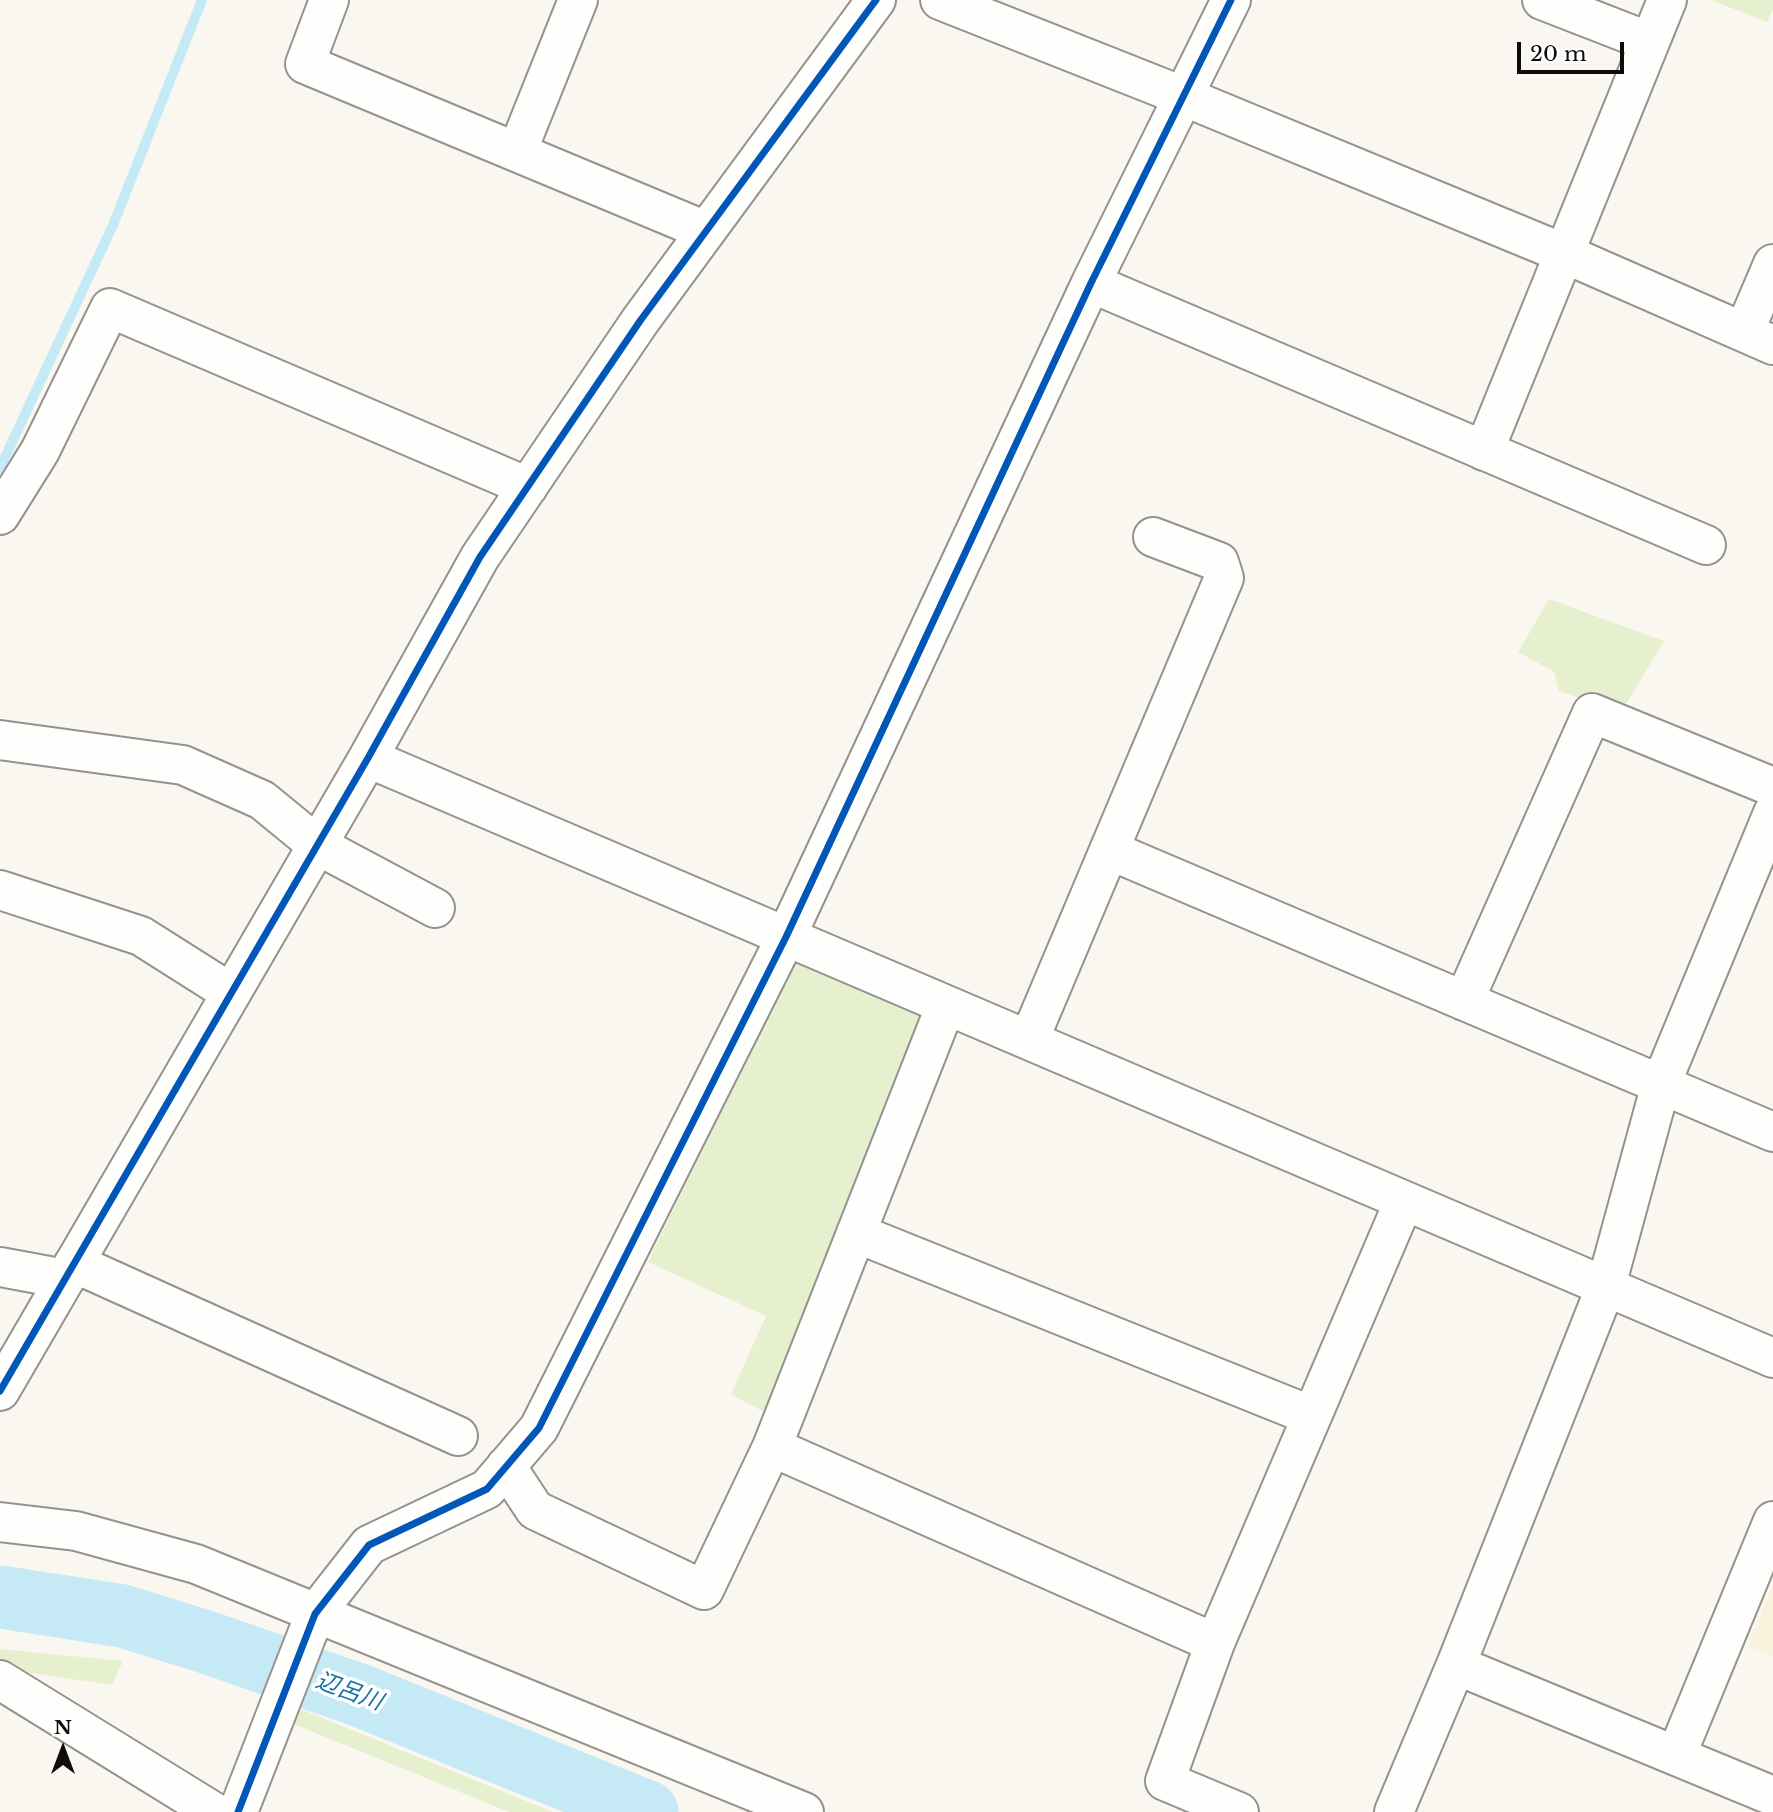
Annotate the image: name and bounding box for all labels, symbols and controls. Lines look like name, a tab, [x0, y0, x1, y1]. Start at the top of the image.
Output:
scale bar	[1521, 28, 1628, 72]
text: 20 m	[1530, 41, 1587, 67]
water label: 辺呂川	[312, 1667, 386, 1717]
north arrow	[28, 1714, 98, 1784]
text: N	[54, 1716, 72, 1739]

